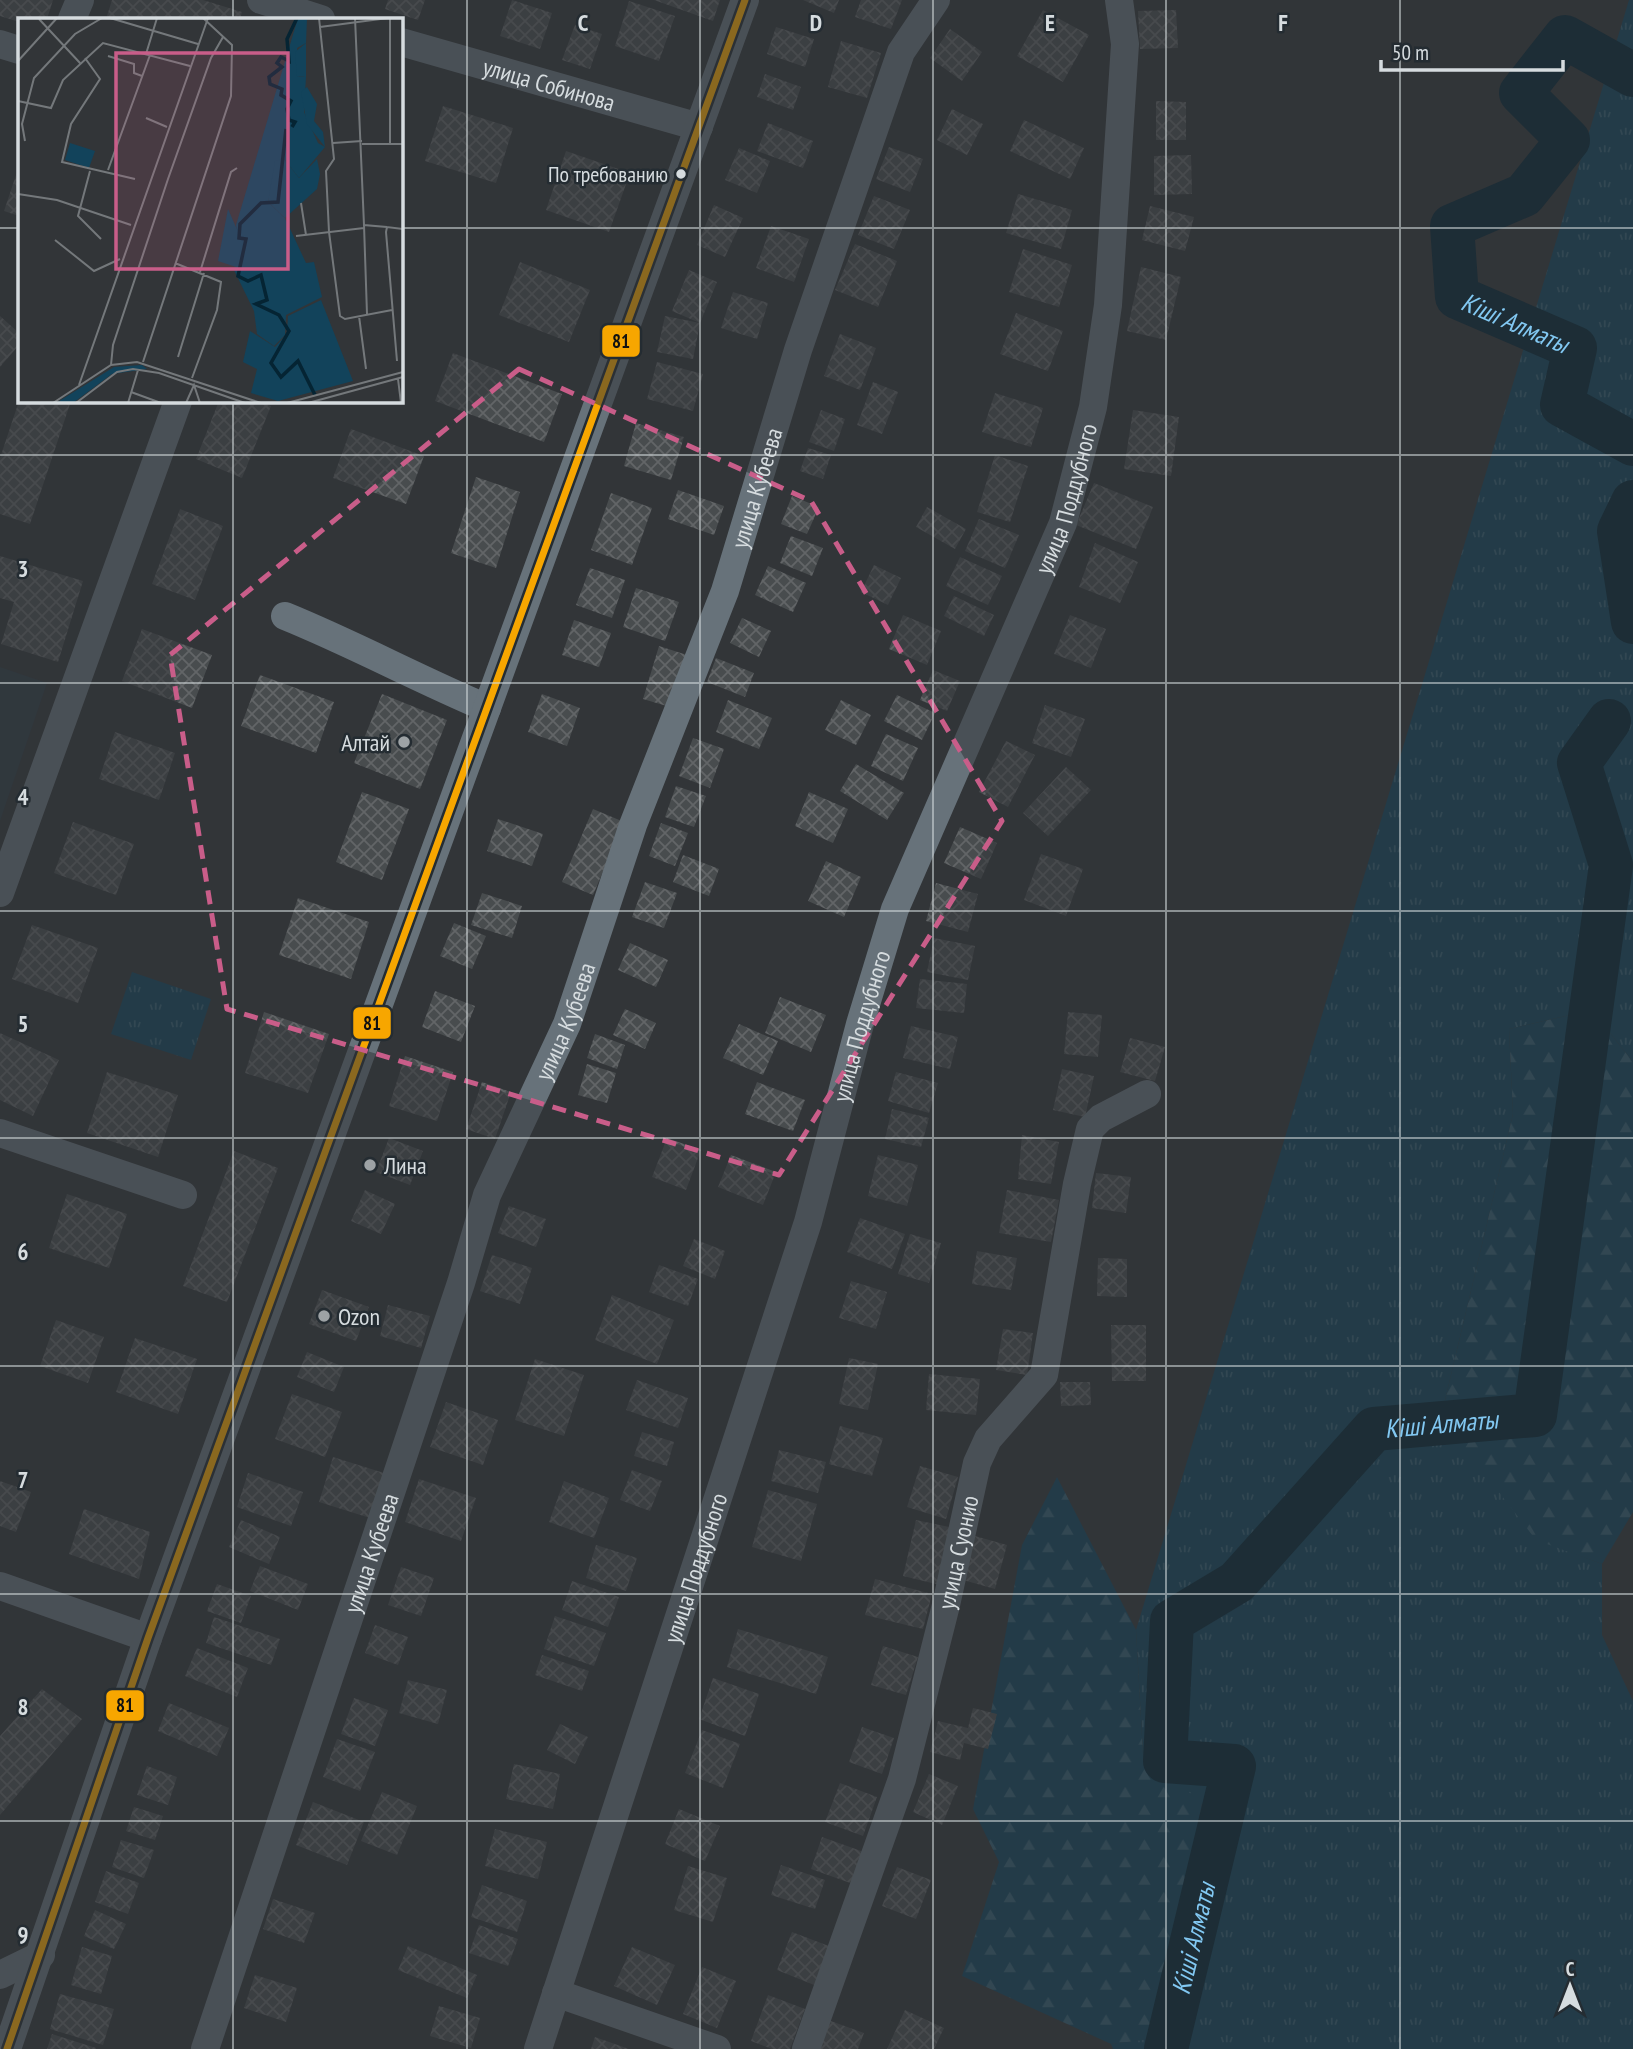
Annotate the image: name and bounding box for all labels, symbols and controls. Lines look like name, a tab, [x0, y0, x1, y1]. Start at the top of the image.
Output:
text: C	[578, 8, 589, 37]
text: D	[810, 8, 822, 37]
text: E	[1045, 8, 1055, 37]
text: F	[1278, 8, 1288, 37]
inset map	[18, 18, 402, 402]
scale bar	[1381, 28, 1563, 72]
text: 50 m	[1392, 39, 1429, 66]
street label: улица Собинова	[479, 51, 619, 118]
place label: По требованию	[548, 160, 668, 188]
marker: По требованию	[674, 167, 688, 181]
water label: Кіші Алматы	[1457, 285, 1576, 361]
line badge: 81	[601, 324, 641, 358]
text: 81	[612, 329, 630, 353]
street label: улица Поддубного	[1027, 420, 1104, 579]
street label: улица Кубеева	[723, 424, 789, 552]
text: 3	[18, 554, 29, 583]
place label: Алтай	[341, 727, 390, 758]
marker: Алтай	[396, 734, 412, 750]
text: 4	[18, 782, 29, 811]
street label: улица Поддубного	[825, 946, 897, 1105]
street label: улица Кубеева	[527, 958, 602, 1085]
line badge: 81	[352, 1006, 392, 1040]
text: 5	[18, 1009, 29, 1038]
text: 81	[363, 1011, 381, 1035]
place label: Лина	[383, 1150, 427, 1181]
marker: Лина	[362, 1157, 378, 1173]
text: 6	[18, 1237, 29, 1266]
place label: Ozon	[338, 1301, 380, 1332]
marker: Ozon	[316, 1308, 332, 1324]
water label: Кіші Алматы	[1383, 1402, 1501, 1445]
text: 7	[18, 1465, 29, 1494]
street label: улица Кубеева	[336, 1489, 405, 1617]
street label: улица Поддубного	[656, 1489, 734, 1647]
street label: улица Суонио	[930, 1492, 985, 1612]
line badge: 81	[105, 1689, 145, 1722]
text: 8	[18, 1692, 29, 1721]
text: 81	[116, 1693, 134, 1717]
water label: Кіші Алматы	[1163, 1877, 1222, 1997]
text: 9	[18, 1920, 29, 1949]
north arrow	[1535, 1951, 1605, 2021]
text: С	[1566, 1957, 1575, 1981]

